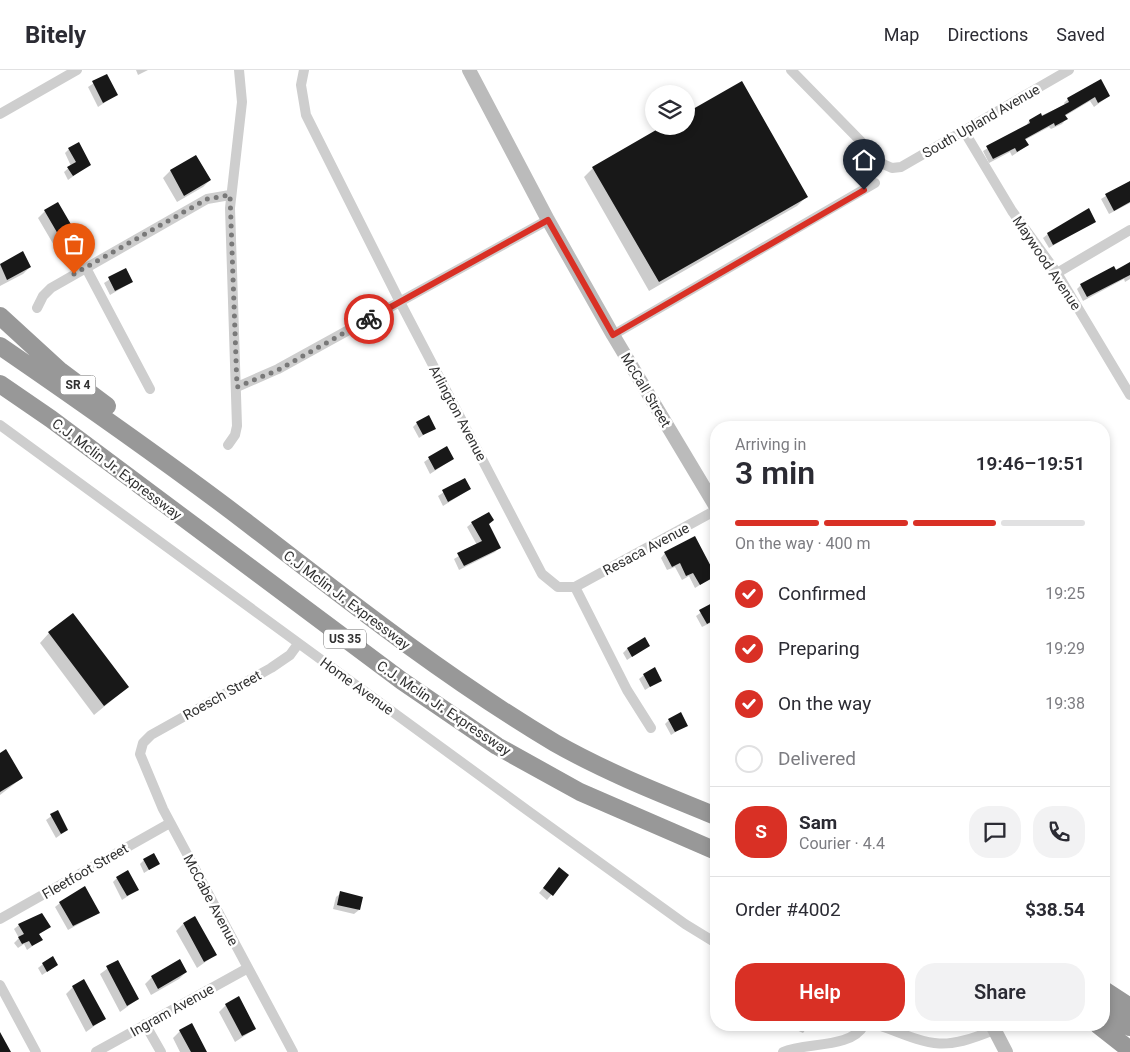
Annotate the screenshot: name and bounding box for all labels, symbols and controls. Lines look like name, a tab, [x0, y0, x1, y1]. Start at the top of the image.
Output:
text: Bitely	[25, 21, 86, 49]
text: Map	[884, 24, 919, 45]
text: Directions	[947, 24, 1028, 45]
text: Saved	[1056, 24, 1105, 45]
street label: South Upland Avenue	[920, 81, 1042, 161]
map controls	[645, 85, 695, 135]
button: layers	[645, 85, 695, 135]
pin	[843, 139, 885, 190]
icon: home	[850, 146, 878, 174]
street label: Maywood Avenue	[1010, 213, 1084, 313]
pin	[53, 223, 95, 274]
icon: bag	[60, 230, 88, 258]
courier	[344, 294, 394, 344]
icon: bike	[355, 305, 383, 333]
street label: McCall Street	[618, 350, 675, 430]
street label: Arlington Avenue	[426, 363, 490, 463]
road number: SR 4	[60, 376, 96, 394]
street label: C.J. Mclin Jr. Expressway	[49, 415, 185, 523]
text: Arriving in	[735, 435, 806, 454]
text: 19:46–19:51	[976, 452, 1085, 475]
text: 3 min	[735, 454, 815, 492]
street label: Resaca Avenue	[600, 520, 692, 578]
text: On the way · 400 m	[735, 534, 871, 553]
street label: C.J Mclin Jr. Expressway	[281, 547, 414, 653]
icon: check	[735, 580, 763, 608]
text: Confirmed	[778, 582, 866, 605]
text: 19:25	[1045, 584, 1085, 603]
road number: US 35	[324, 630, 366, 648]
icon: check	[735, 635, 763, 663]
text: Preparing	[778, 637, 860, 660]
text: 19:29	[1045, 639, 1085, 658]
street label: Home Avenue	[317, 654, 397, 718]
street label: C.J. Mclin Jr. Expressway	[374, 657, 514, 759]
street label: Roesch Street	[180, 667, 264, 723]
icon: check	[735, 690, 763, 718]
text: On the way	[778, 692, 871, 715]
text: 19:38	[1045, 694, 1085, 713]
text: Delivered	[778, 747, 856, 770]
button: chat	[969, 806, 1021, 858]
button: phone	[1033, 806, 1085, 858]
text: Sam	[799, 811, 837, 834]
text: S	[755, 820, 767, 843]
text: Courier · 4.4	[799, 834, 885, 853]
street label: Fleetfoot Street	[39, 840, 131, 902]
street label: McCabe Avenue	[180, 852, 242, 948]
text: Order #4002	[735, 898, 841, 921]
text: $38.54	[1025, 898, 1085, 921]
button: Help	[735, 963, 905, 1021]
button: Share	[915, 963, 1085, 1021]
street label: Ingram Avenue	[127, 980, 217, 1040]

